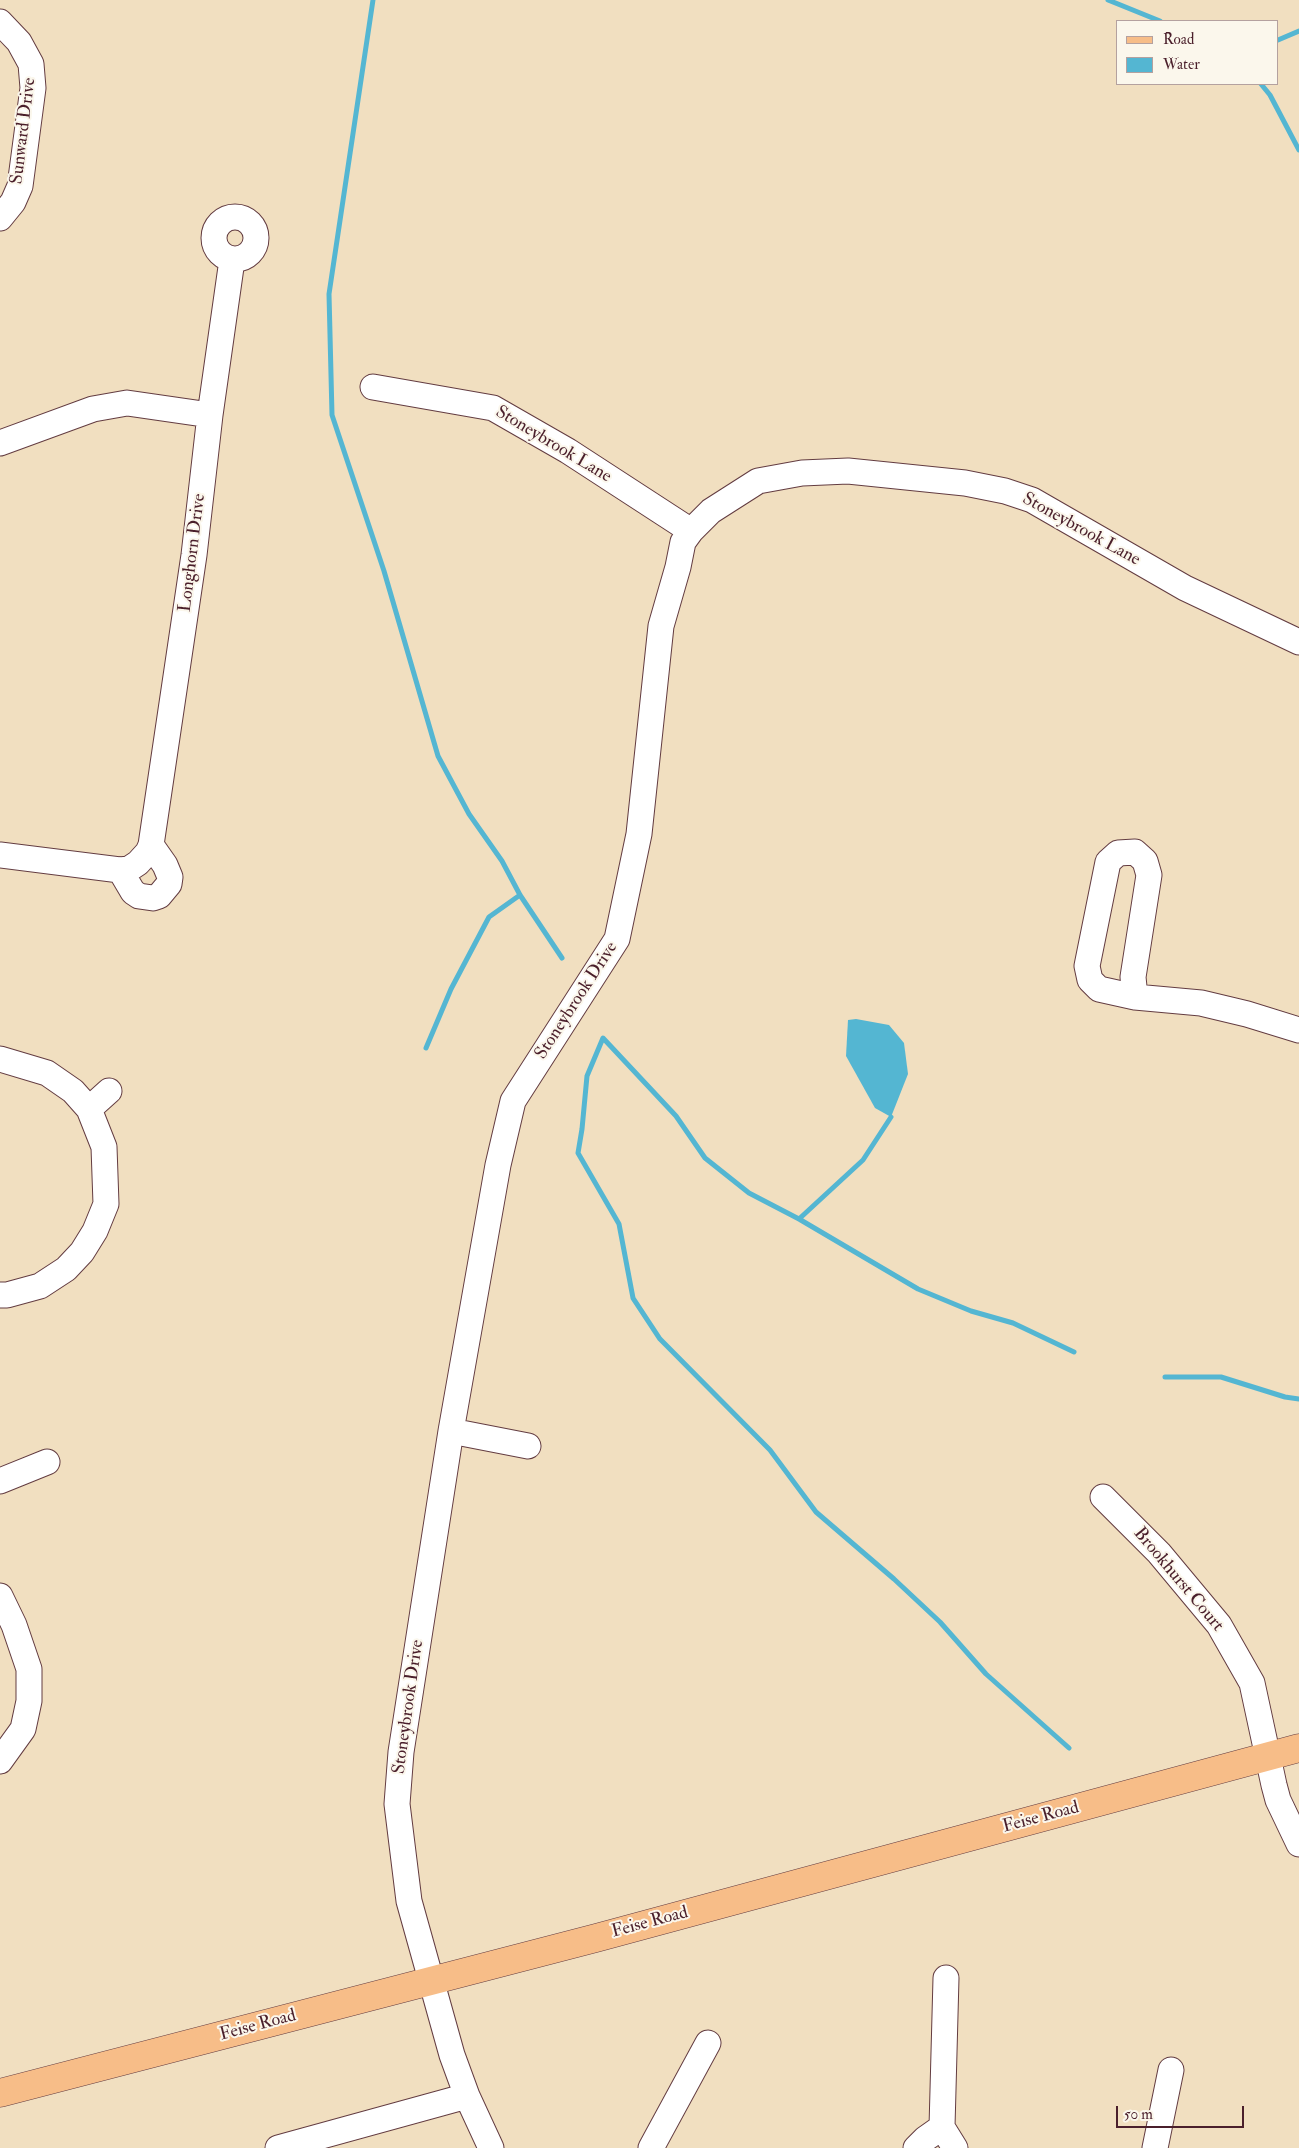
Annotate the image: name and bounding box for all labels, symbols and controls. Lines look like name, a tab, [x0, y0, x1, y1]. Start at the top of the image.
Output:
legend	[1116, 20, 1279, 85]
text: Road	[1163, 30, 1194, 49]
text: Water	[1163, 55, 1200, 74]
street label: Sunward Drive	[7, 76, 41, 186]
street label: Stoneybrook Lane	[491, 402, 615, 488]
street label: Stoneybrook Lane	[1018, 489, 1144, 571]
street label: Longhorn Drive	[175, 493, 211, 613]
street label: Stoneybrook Drive	[531, 938, 623, 1064]
street label: Brookhurst Court	[1128, 1524, 1228, 1636]
street label: Stoneybrook Drive	[389, 1638, 429, 1776]
street label: Feise Road	[1000, 1797, 1082, 1839]
street label: Feise Road	[609, 1902, 691, 1944]
street label: Feise Road	[217, 2005, 299, 2047]
scale bar	[1119, 2096, 1246, 2128]
text: 50 m	[1124, 2105, 1153, 2124]

